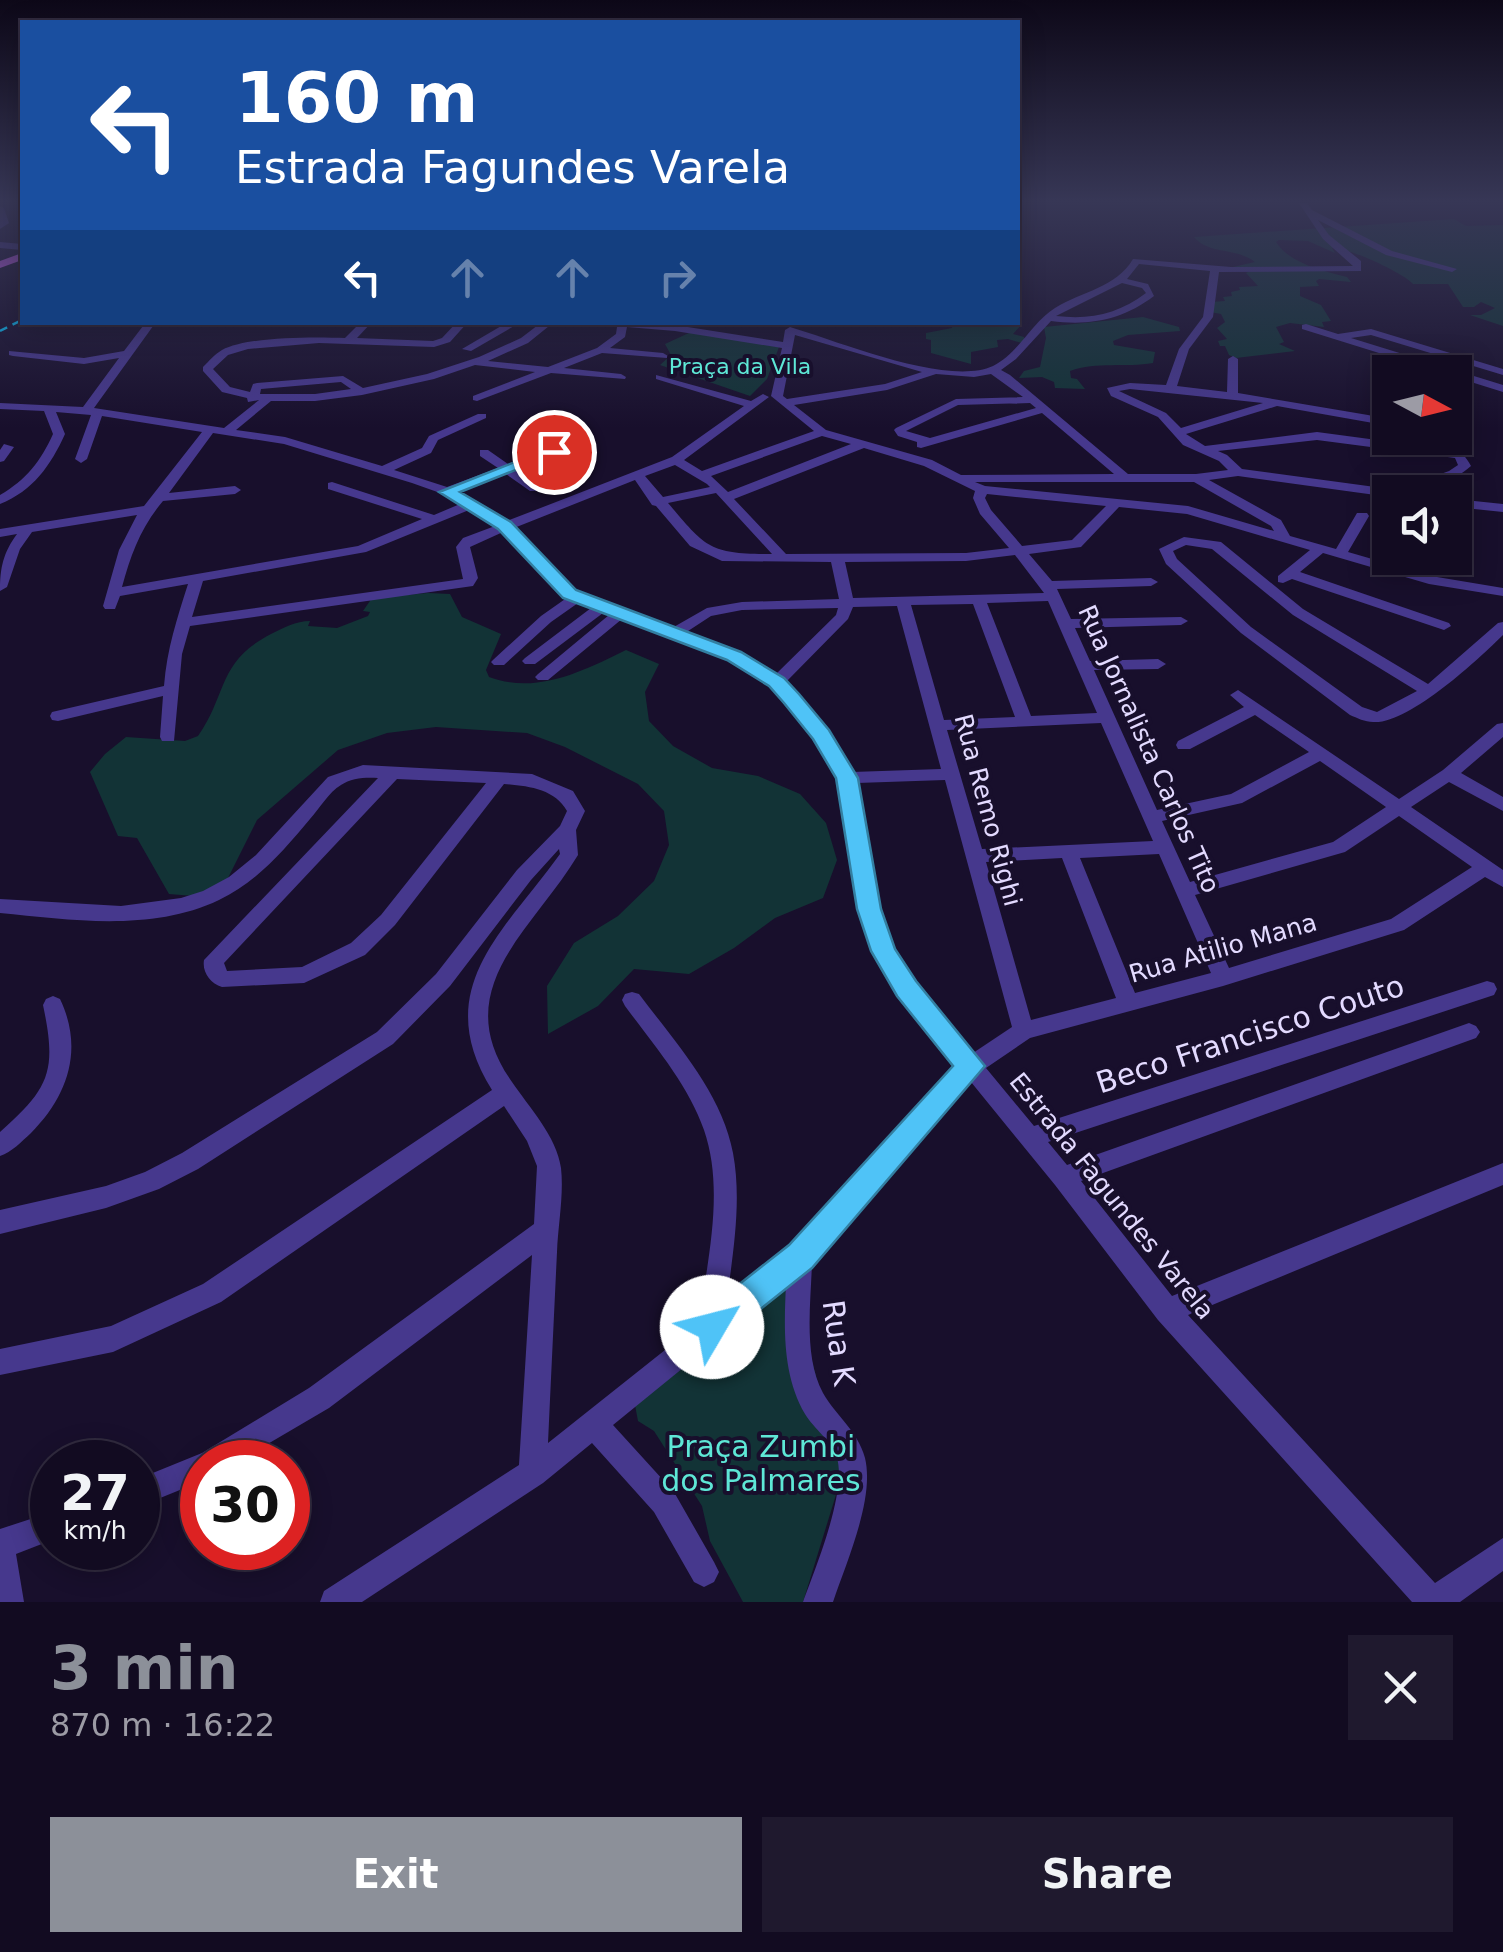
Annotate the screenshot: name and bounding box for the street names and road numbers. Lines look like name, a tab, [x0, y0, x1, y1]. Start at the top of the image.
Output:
street label: Rua Jornalista Carlos Tito	[1072, 601, 1226, 897]
street label: Rua Remo Righi	[948, 711, 1028, 909]
street label: Rua Atilio Mana	[1126, 907, 1320, 989]
street label: Beco Francisco Couto	[1092, 968, 1408, 1100]
street label: Estrada Fagundes Varela	[1004, 1067, 1220, 1325]
street label: Rua K	[816, 1298, 863, 1389]

